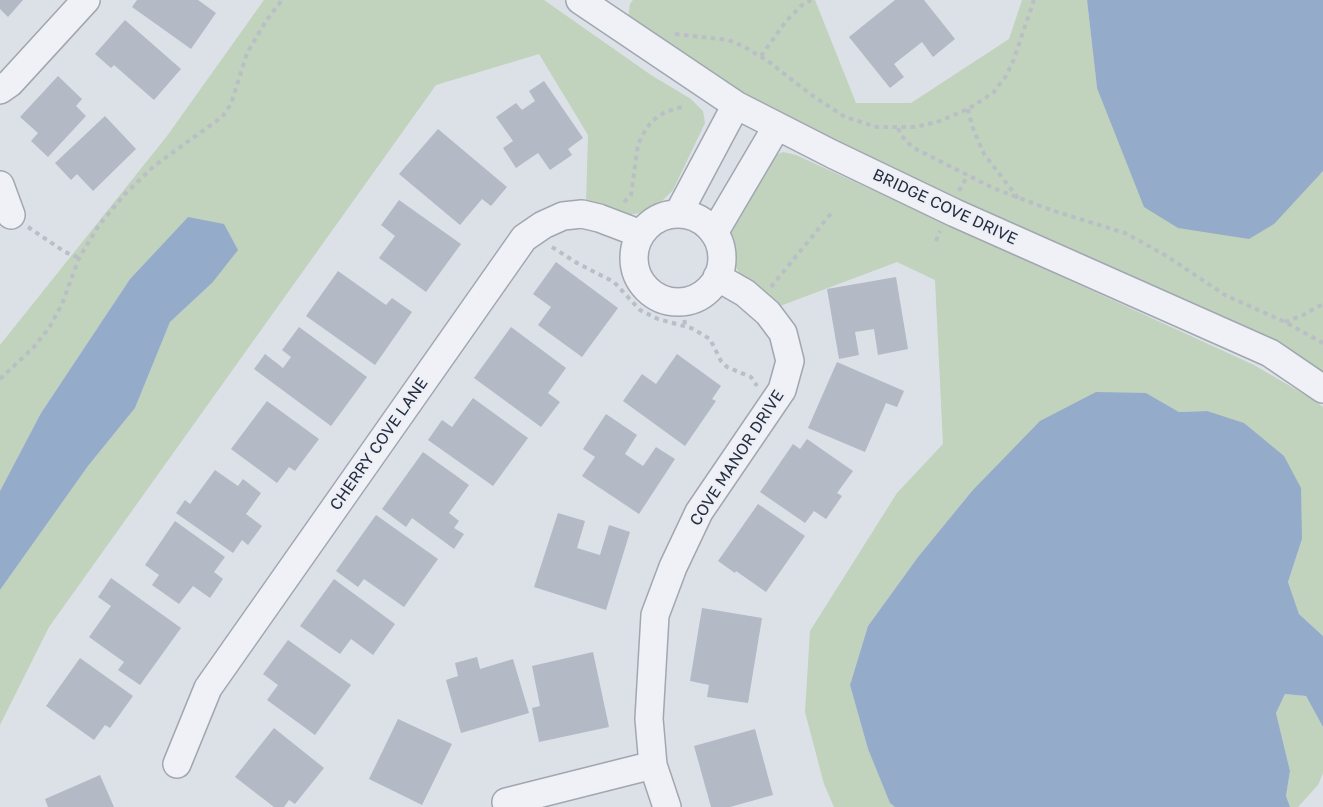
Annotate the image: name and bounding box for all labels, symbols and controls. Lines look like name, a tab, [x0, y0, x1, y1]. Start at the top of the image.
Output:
street label: BRIDGE COVE DRIVE	[870, 165, 1020, 249]
street label: CHERRY COVE LANE	[326, 374, 432, 514]
street label: COVE MANOR DRIVE	[686, 387, 788, 529]

